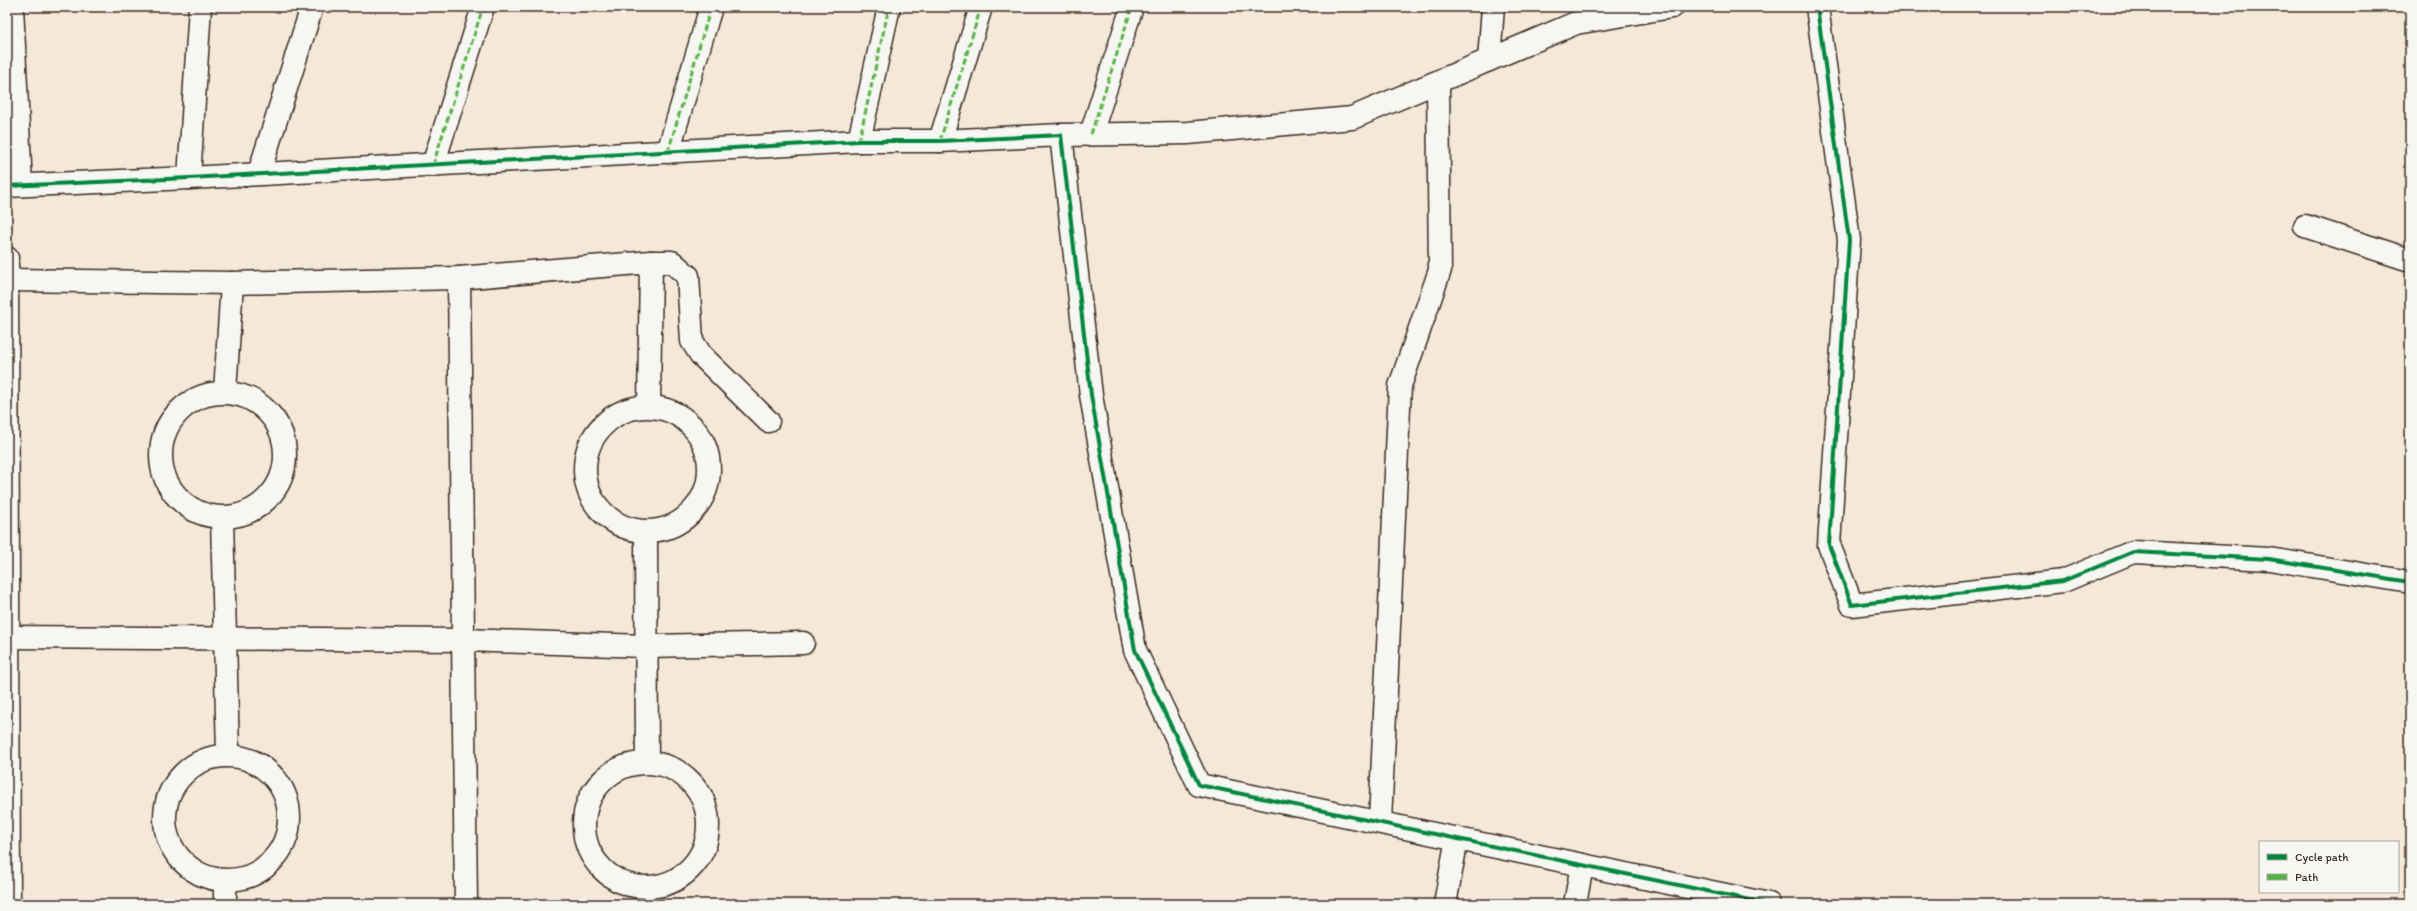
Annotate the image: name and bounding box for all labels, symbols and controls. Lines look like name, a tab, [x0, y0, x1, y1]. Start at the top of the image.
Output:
legend	[2259, 841, 2399, 893]
text: Cycle path	[2295, 850, 2349, 864]
text: Path	[2295, 870, 2318, 884]

